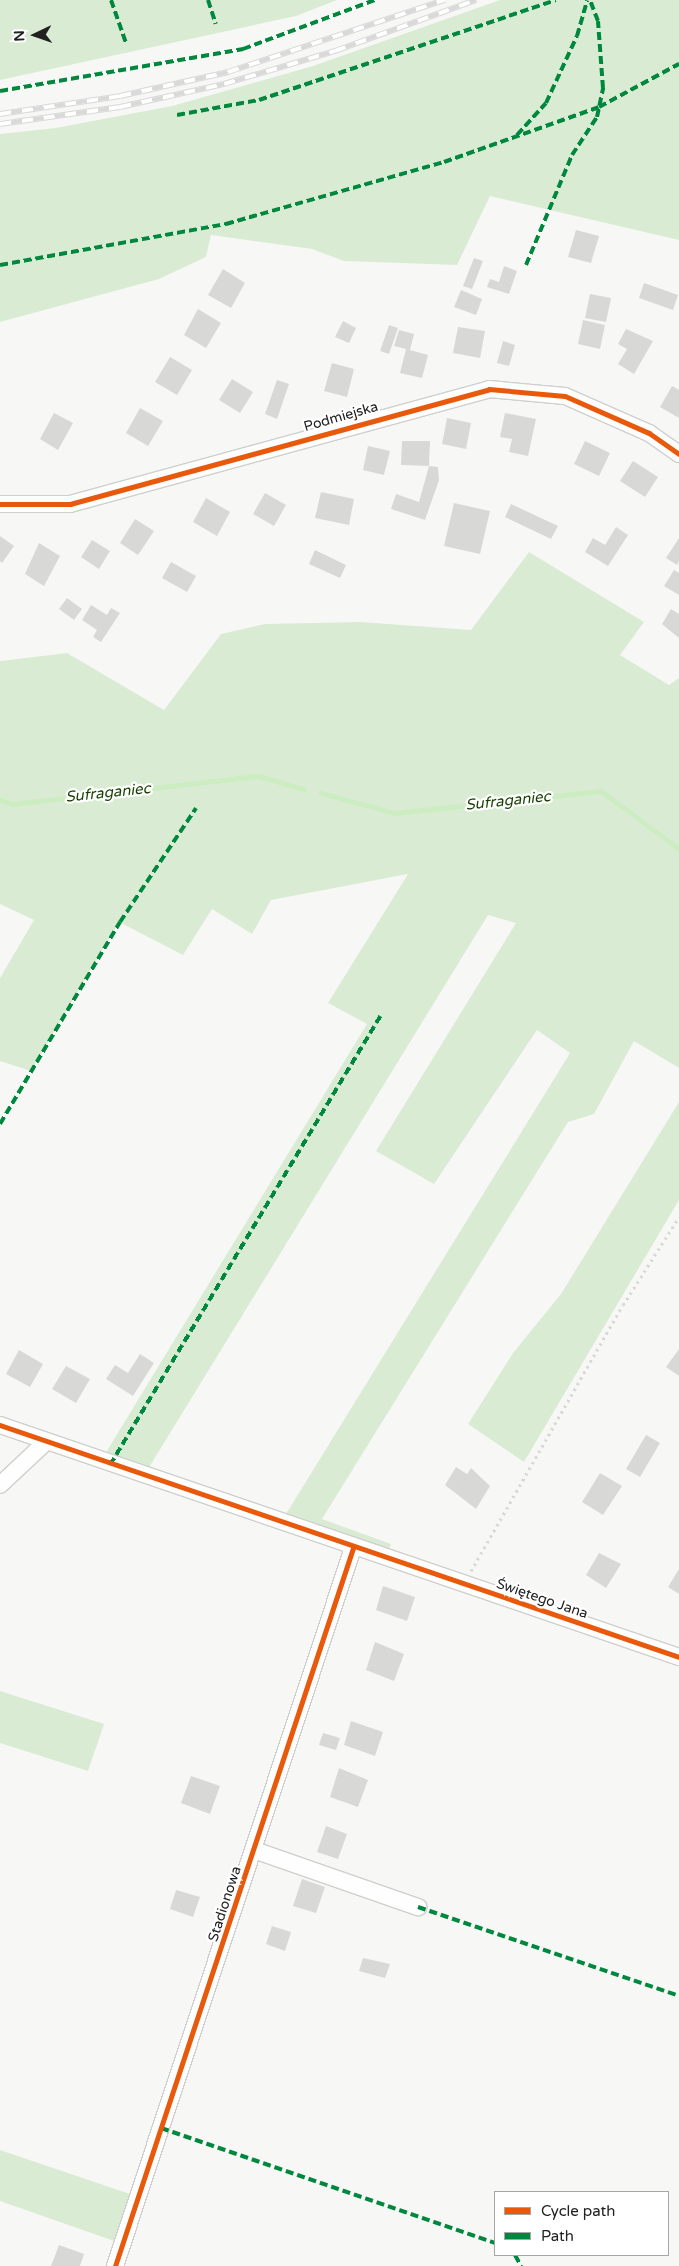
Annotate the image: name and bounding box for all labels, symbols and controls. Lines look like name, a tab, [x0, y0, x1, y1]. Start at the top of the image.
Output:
north arrow	[10, 10, 60, 60]
text: N	[11, 30, 28, 42]
street label: Podmiejska	[302, 398, 380, 436]
water label: Sufraganiec	[65, 780, 151, 806]
water label: Sufraganiec	[465, 788, 551, 814]
street label: Świętego Jana	[494, 1575, 590, 1623]
street label: Stadionowa	[205, 1864, 245, 1944]
legend	[494, 2191, 669, 2256]
text: Cycle path	[541, 2202, 615, 2220]
text: Path	[541, 2227, 574, 2245]

